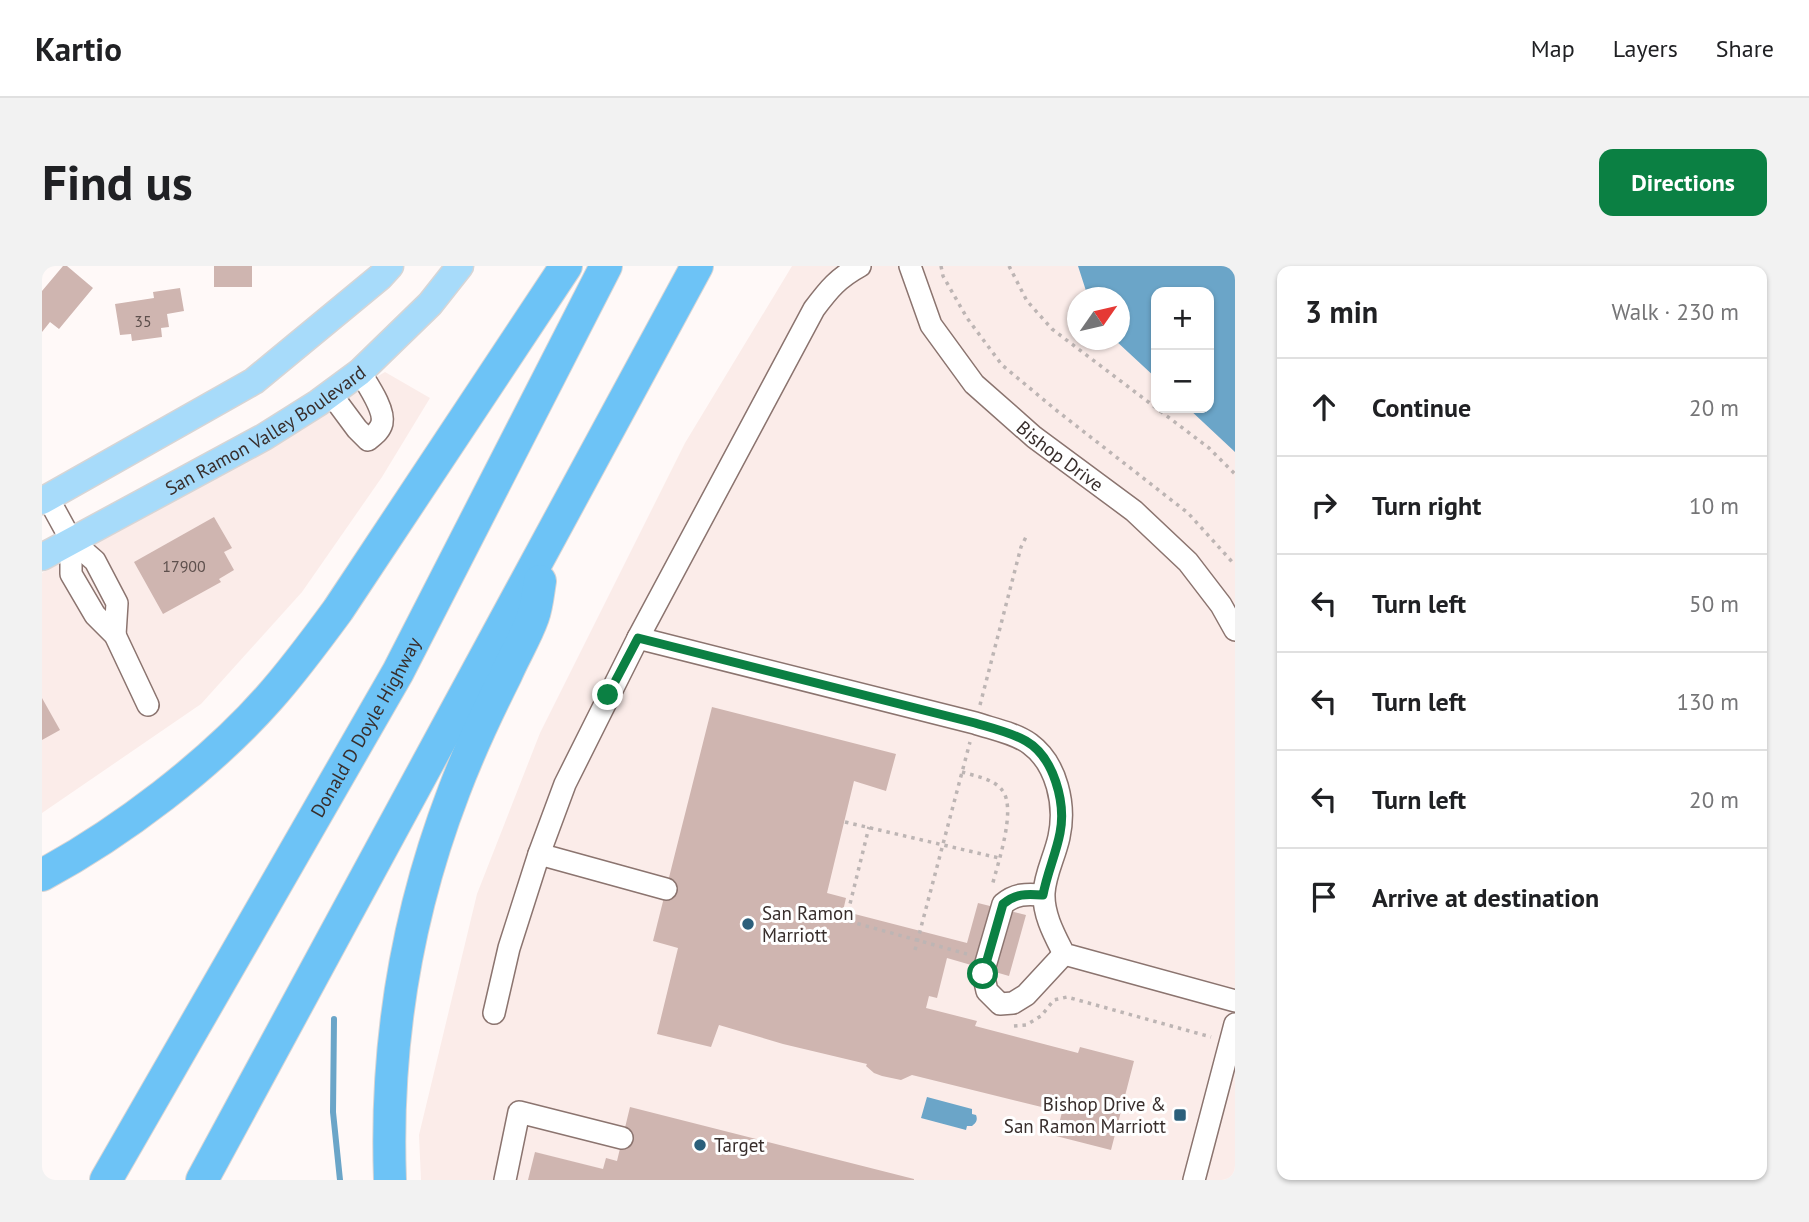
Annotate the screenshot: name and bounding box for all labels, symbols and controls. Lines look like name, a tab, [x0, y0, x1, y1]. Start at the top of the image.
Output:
text: Kartio	[35, 27, 122, 70]
text: Map	[1531, 33, 1575, 64]
text: Layers	[1613, 33, 1678, 64]
text: Share	[1716, 33, 1774, 64]
button: Directions	[1599, 149, 1767, 216]
text: Find us	[42, 150, 193, 214]
north arrow	[1067, 287, 1130, 350]
map controls	[1151, 287, 1214, 413]
button: +	[1151, 287, 1214, 350]
text: 3 min	[1305, 292, 1378, 331]
text: Walk · 230 m	[1612, 297, 1739, 326]
house number: 35	[134, 311, 152, 331]
button: −	[1151, 350, 1214, 413]
street label: San Ramon Valley Boulevard	[161, 360, 370, 500]
icon: ahead	[1305, 388, 1343, 426]
text: Continue	[1372, 391, 1471, 424]
text: 20 m	[1689, 393, 1739, 422]
street label: Bishop Drive	[1012, 415, 1108, 496]
icon: right	[1305, 486, 1343, 524]
text: Turn right	[1372, 489, 1481, 522]
text: 10 m	[1689, 491, 1739, 520]
house number: 17900	[162, 556, 206, 576]
icon: left	[1305, 584, 1343, 622]
text: Turn left	[1372, 587, 1466, 620]
text: 50 m	[1689, 589, 1739, 618]
street label: Donald D Doyle Highway	[305, 633, 426, 821]
route end	[592, 679, 623, 710]
icon: left	[1305, 682, 1343, 720]
text: Turn left	[1372, 685, 1466, 718]
text: 130 m	[1677, 687, 1739, 716]
icon: left	[1305, 780, 1343, 818]
text: Turn left	[1372, 783, 1466, 816]
text: 20 m	[1689, 785, 1739, 814]
icon: arrive	[1305, 878, 1343, 916]
text: Arrive at destination	[1372, 881, 1599, 914]
place label: San Ramon Marriott	[762, 901, 854, 947]
marker: San Ramon Marriott	[740, 916, 756, 932]
route start	[967, 958, 998, 989]
place label: Bishop Drive & San Ramon Marriott	[1004, 1092, 1167, 1138]
marker: Bishop Drive & San Ramon Marriott	[1172, 1107, 1188, 1123]
place label: Target	[714, 1133, 765, 1157]
marker: Target	[692, 1137, 708, 1153]

